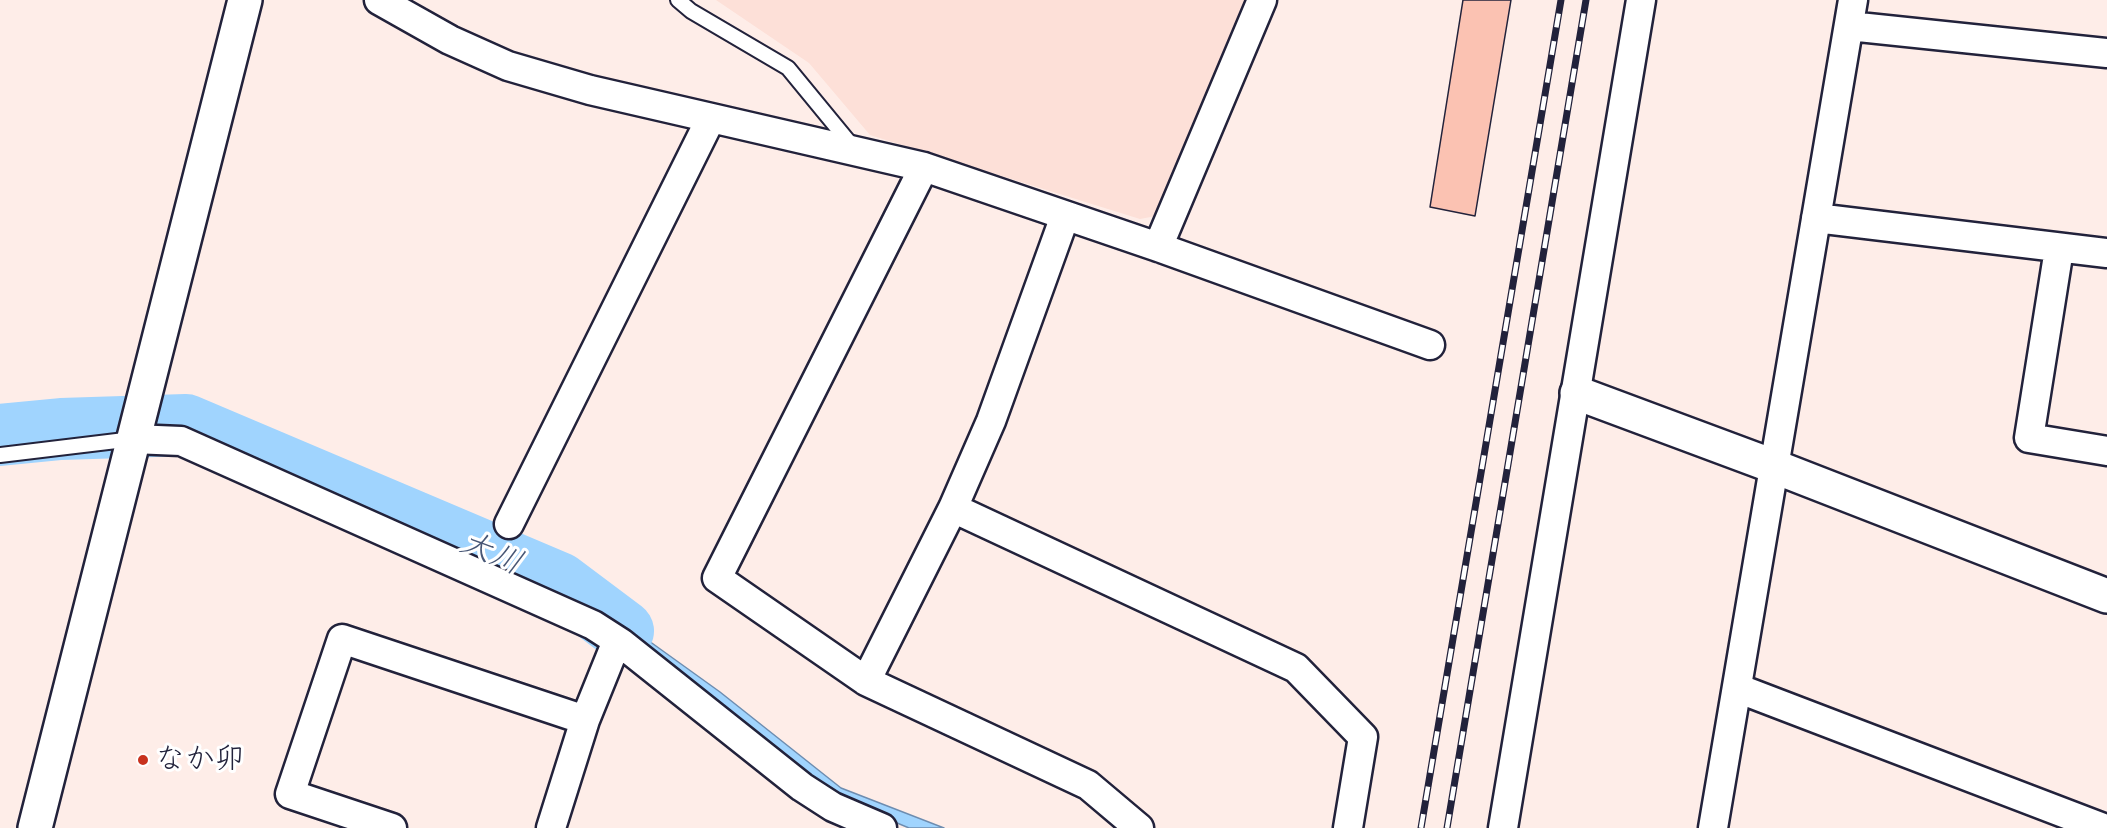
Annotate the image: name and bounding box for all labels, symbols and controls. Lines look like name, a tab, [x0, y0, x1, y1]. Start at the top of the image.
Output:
water label: 大川	[454, 524, 528, 584]
place label: なか卯	[155, 742, 245, 778]
marker: なか卯	[136, 753, 150, 767]

